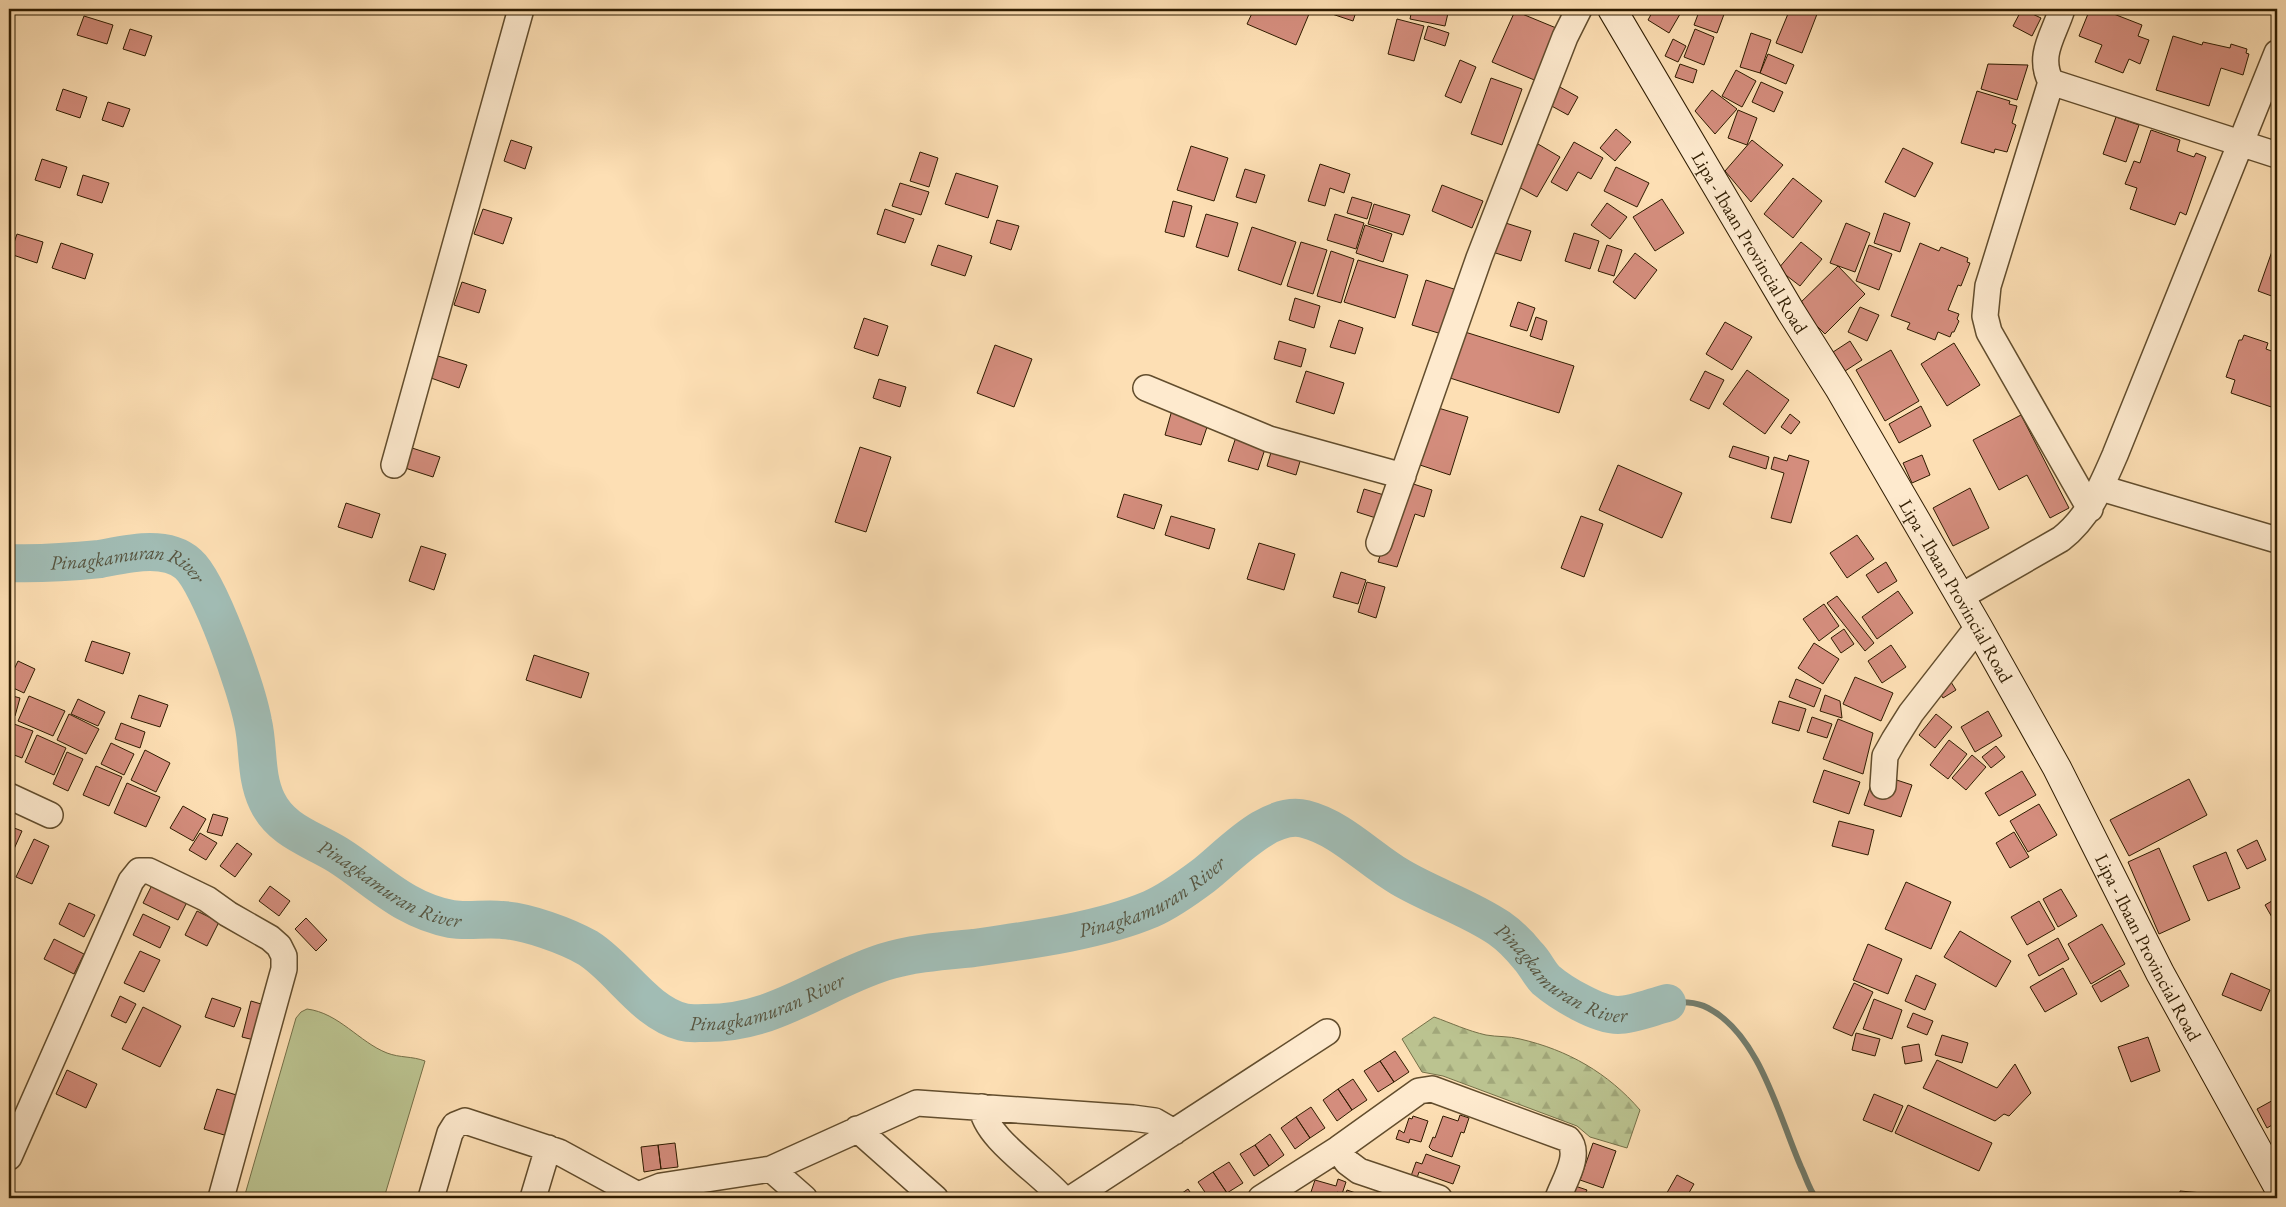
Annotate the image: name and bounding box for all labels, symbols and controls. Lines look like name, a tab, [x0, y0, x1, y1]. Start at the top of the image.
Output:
street label: Lipa - Ibaan Provincial Road	[1686, 147, 1814, 338]
street label: Lipa - Ibaan Provincial Road	[1894, 494, 2019, 687]
water label: Pinagkamuran River	[49, 539, 212, 589]
water label: Pinagkamuran River	[314, 833, 464, 933]
water label: Pinagkamuran River	[1076, 849, 1232, 943]
street label: Lipa - Ibaan Provincial Road	[2089, 849, 2208, 1046]
water label: Pinagkamuran River	[1490, 917, 1630, 1028]
water label: Pinagkamuran River	[689, 966, 850, 1036]

